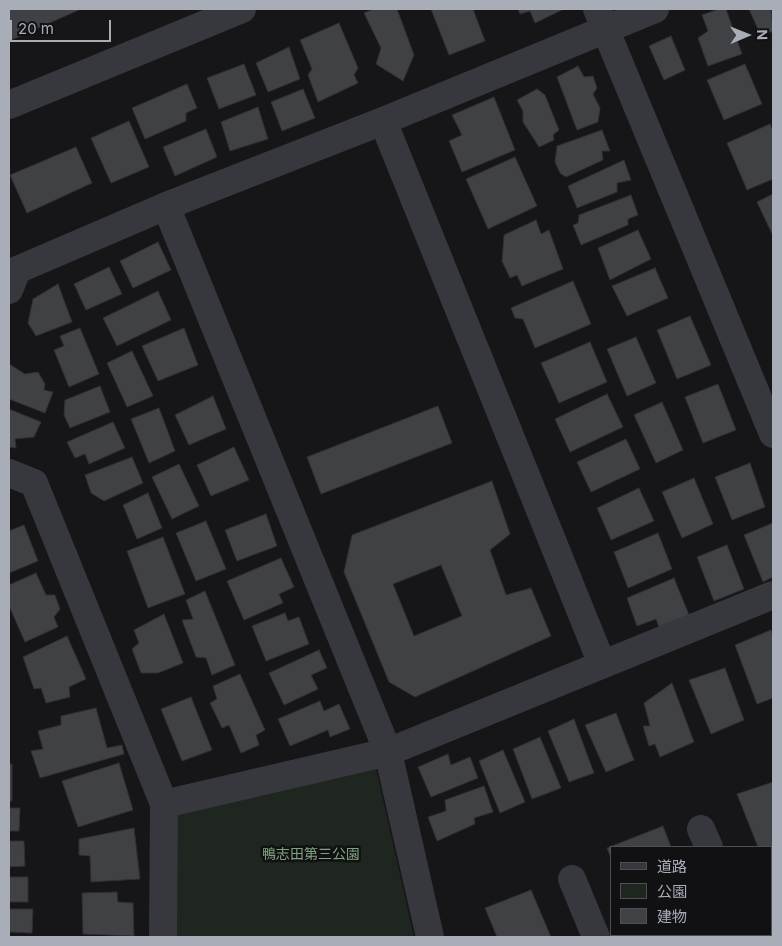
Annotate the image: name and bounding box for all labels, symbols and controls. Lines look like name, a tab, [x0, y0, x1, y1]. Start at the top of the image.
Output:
scale bar	[12, 10, 114, 42]
north arrow	[722, 10, 772, 60]
text: 20 m	[18, 19, 54, 38]
text: N	[754, 29, 771, 40]
legend	[610, 846, 772, 936]
park label: 鴨志田第三公園	[262, 847, 360, 863]
text: 道路	[657, 857, 687, 876]
text: 公園	[657, 882, 687, 901]
text: 建物	[657, 907, 687, 926]

